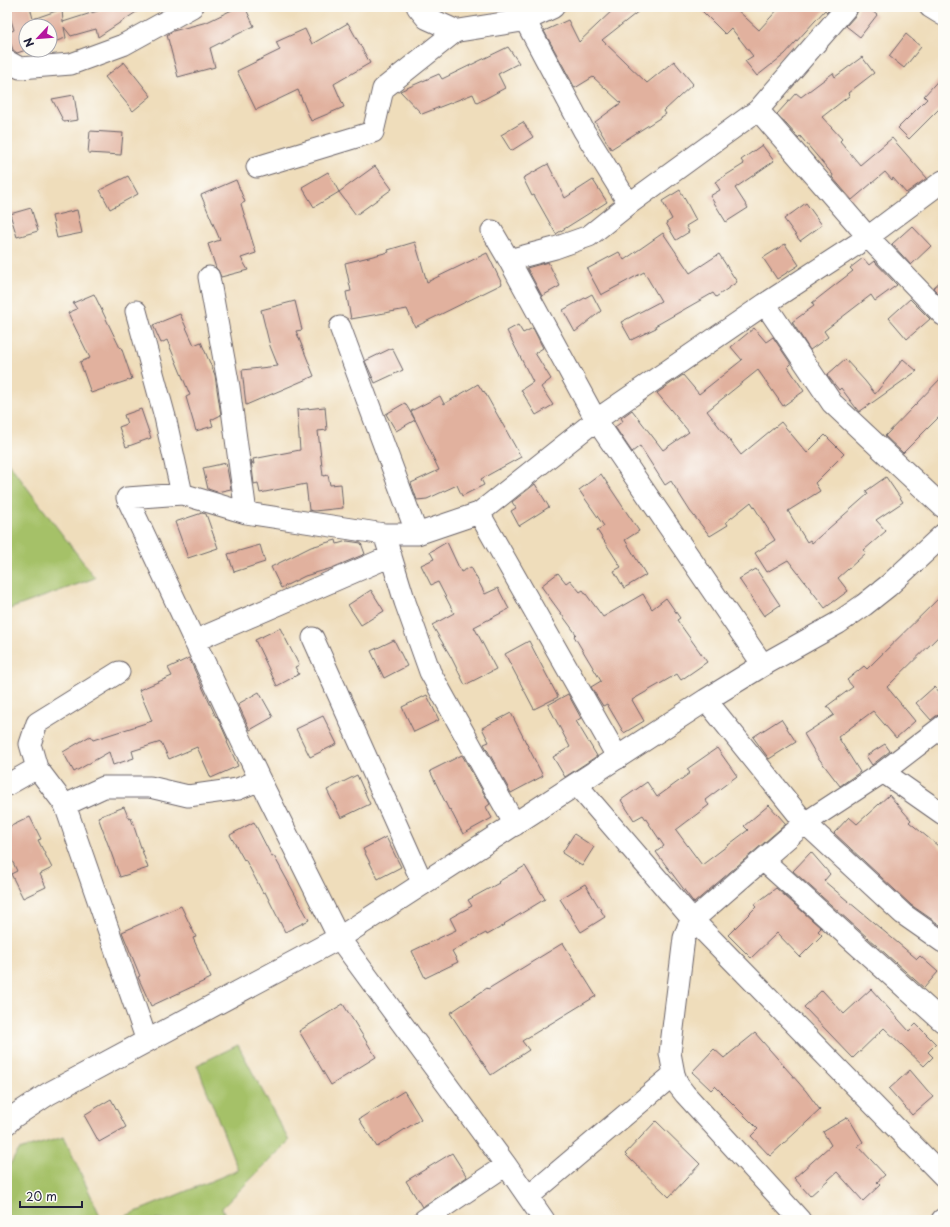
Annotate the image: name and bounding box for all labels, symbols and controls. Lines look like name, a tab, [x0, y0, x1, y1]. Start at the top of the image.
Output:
north arrow	[18, 18, 58, 58]
text: N	[19, 35, 38, 50]
scale bar	[20, 1183, 82, 1209]
text: 20 m	[26, 1187, 57, 1205]

